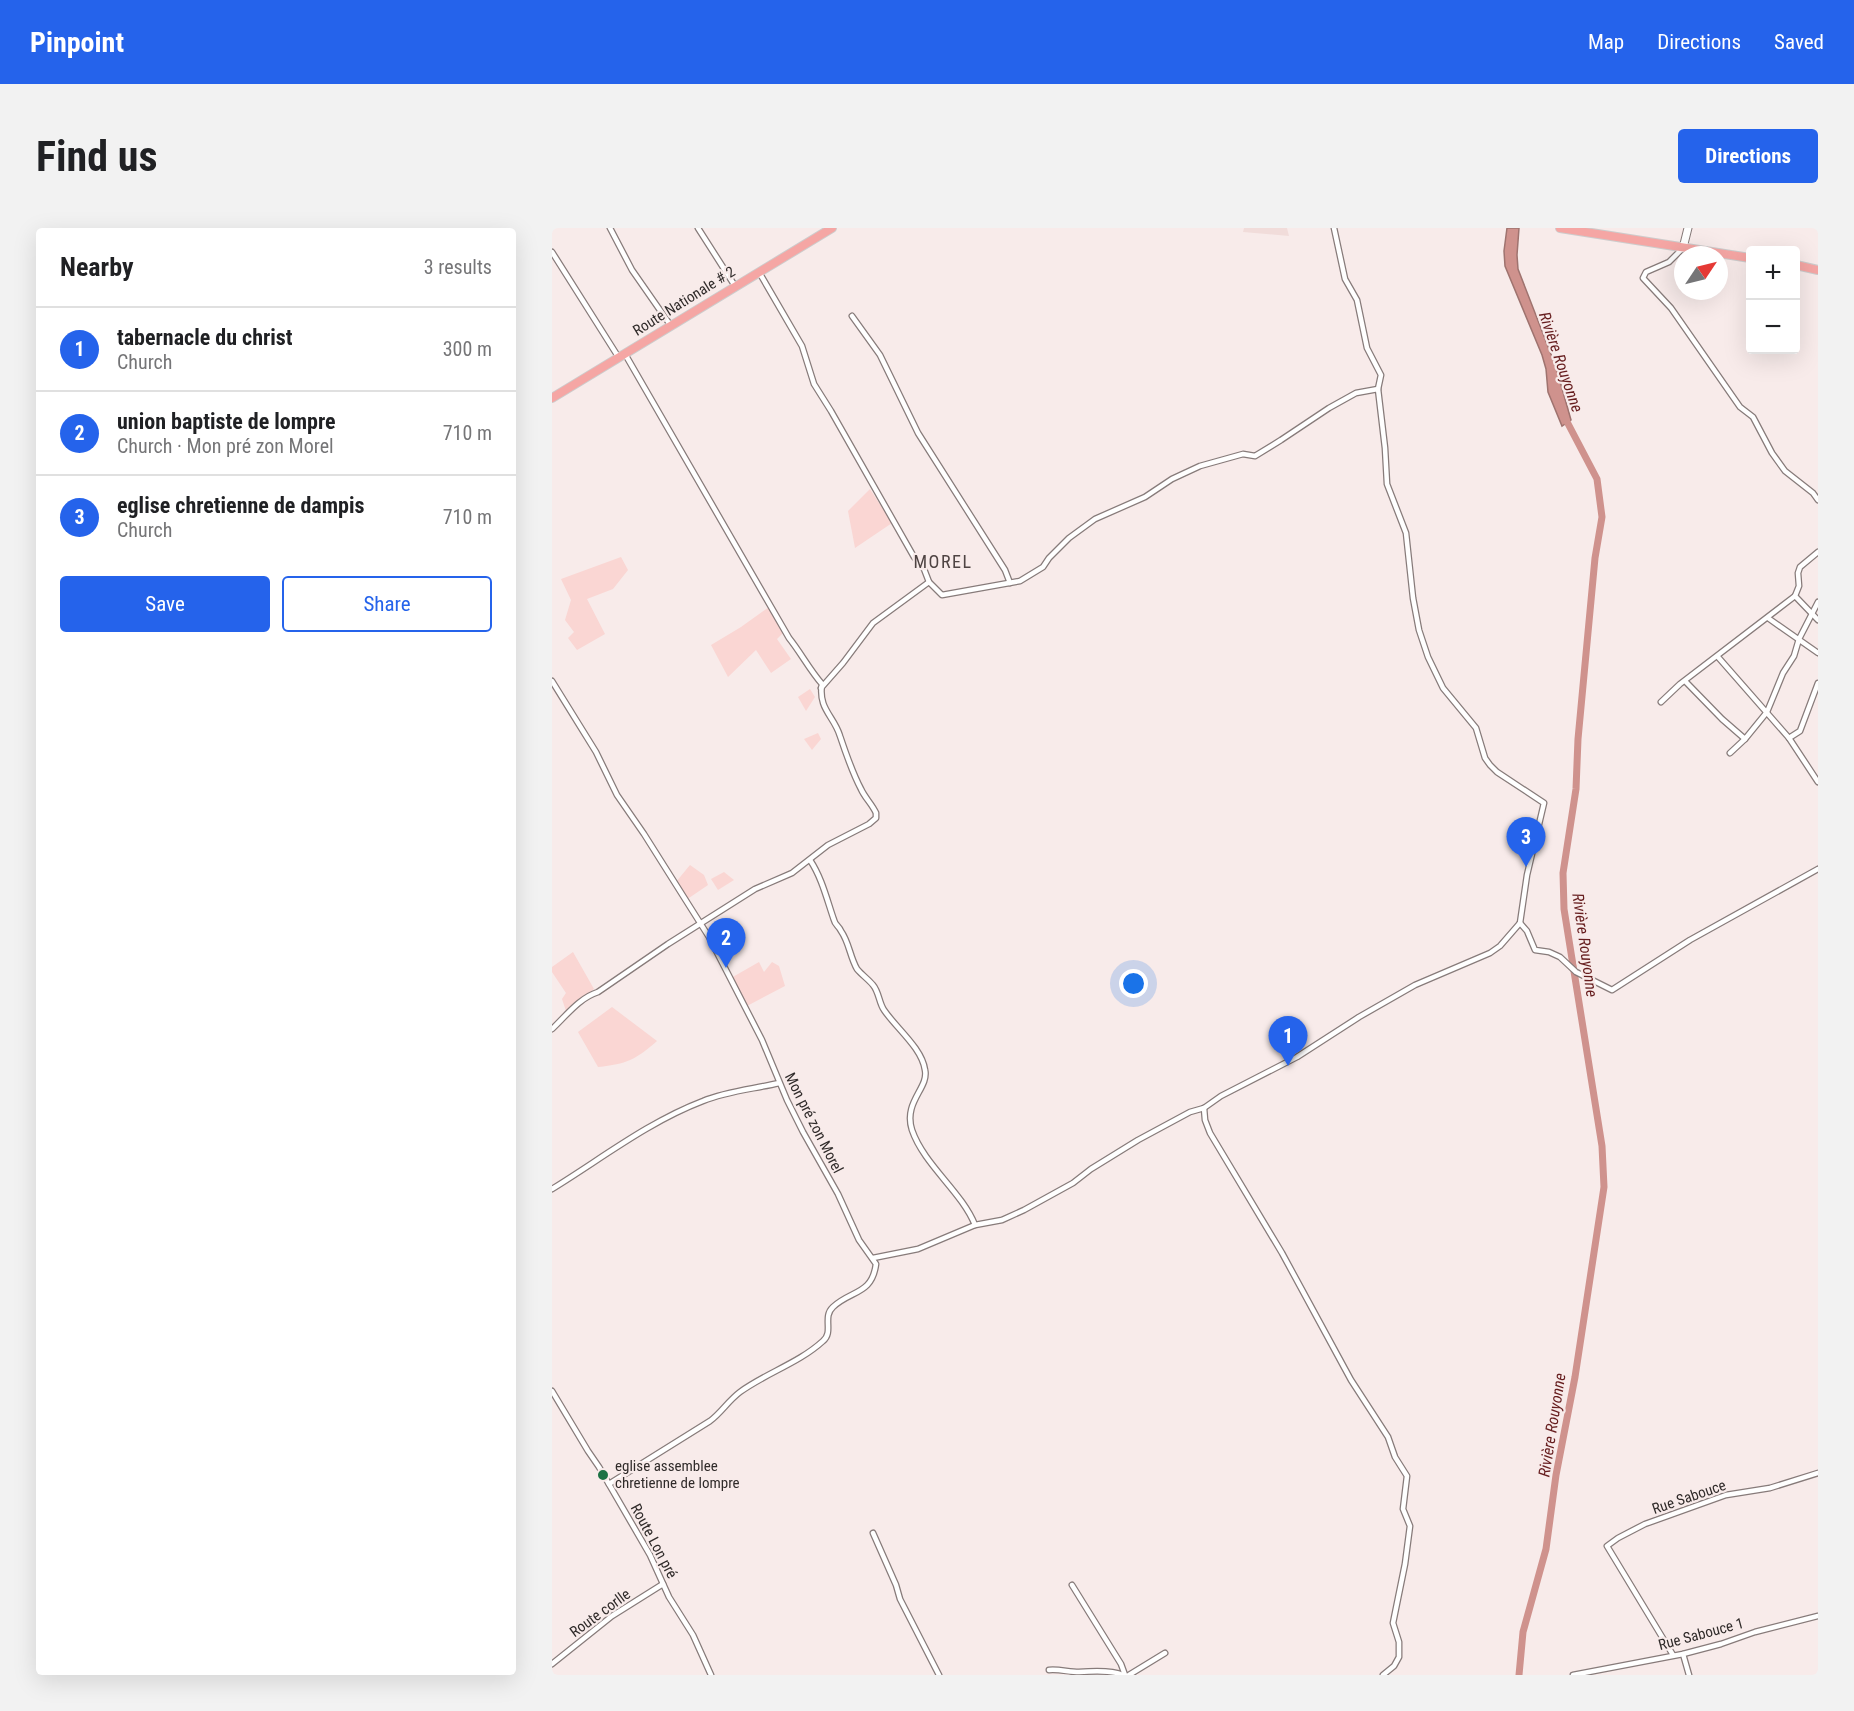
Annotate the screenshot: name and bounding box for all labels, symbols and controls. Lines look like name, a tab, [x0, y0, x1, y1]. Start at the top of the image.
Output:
text: Pinpoint	[30, 26, 124, 59]
text: Map	[1588, 30, 1624, 54]
text: Directions	[1657, 30, 1741, 54]
text: Saved	[1774, 30, 1824, 54]
button: Directions	[1678, 129, 1818, 183]
text: Find us	[36, 132, 157, 181]
north arrow	[1674, 246, 1728, 300]
map controls	[1746, 246, 1800, 354]
button: +	[1746, 246, 1800, 300]
text: Nearby	[60, 252, 134, 282]
text: 3 results	[424, 255, 492, 279]
street label: Route Nationale # 2	[630, 262, 738, 340]
button: −	[1746, 300, 1800, 354]
water label: Rivière Rouyonne	[1535, 309, 1587, 415]
text: tabernacle du christ	[117, 325, 293, 350]
text: 1	[74, 337, 85, 361]
text: 300 m	[443, 337, 492, 361]
text: Church	[117, 350, 172, 374]
text: union baptiste de lompre	[117, 409, 336, 434]
text: 2	[74, 421, 85, 445]
text: 710 m	[443, 421, 492, 445]
text: Church · Mon pré zon Morel	[117, 434, 334, 458]
text: eglise chretienne de dampis	[117, 493, 364, 518]
text: 3	[74, 505, 85, 529]
text: 710 m	[443, 505, 492, 529]
text: Church	[117, 518, 172, 542]
district label: MOREL	[914, 551, 972, 572]
button: Save	[60, 576, 270, 632]
button: Share	[282, 576, 492, 632]
pin: 3	[1506, 818, 1546, 867]
water label: Rivière Rouyonne	[1568, 892, 1602, 998]
pin: 2	[706, 918, 746, 968]
your location	[1119, 969, 1148, 998]
pin: 1	[1268, 1016, 1308, 1066]
street label: Mon pré zon Morel	[781, 1070, 847, 1176]
water label: Rivière Rouyonne	[1534, 1372, 1570, 1478]
place label: eglise assemblee chretienne de lompre	[615, 1457, 740, 1492]
marker: eglise assemblee chretienne de lompre	[596, 1468, 610, 1482]
street label: Rue Sabouce	[1650, 1476, 1728, 1518]
street label: Route Lon pré	[627, 1501, 681, 1581]
street label: Route corlle	[566, 1585, 634, 1641]
street label: Rue Sabouce 1	[1656, 1614, 1746, 1654]

